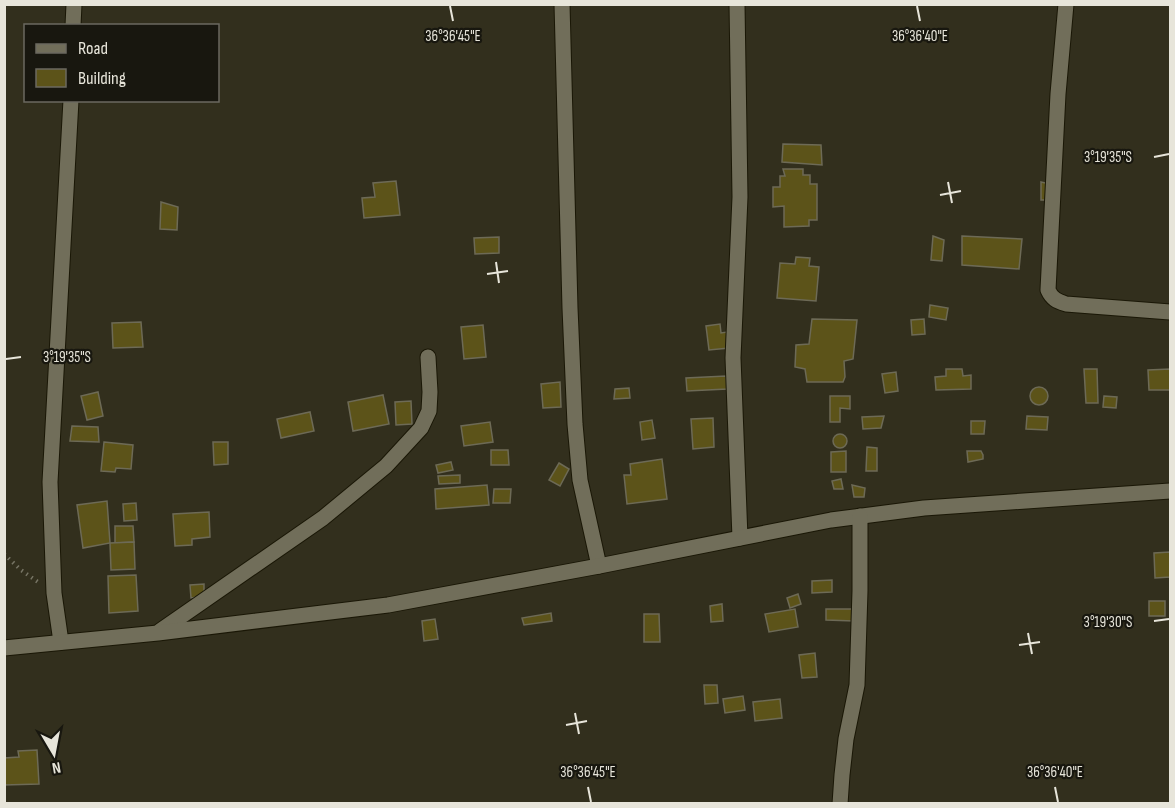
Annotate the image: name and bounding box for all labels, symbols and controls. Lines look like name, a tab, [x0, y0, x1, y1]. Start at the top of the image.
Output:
legend	[24, 24, 219, 102]
text: 36°36'45"E	[425, 27, 481, 46]
text: 36°36'40"E	[892, 27, 948, 46]
text: Road	[78, 38, 108, 59]
text: Building	[78, 68, 126, 89]
text: 3°19'35"S	[1084, 148, 1132, 167]
text: 3°19'35"S	[43, 348, 91, 367]
text: 3°19'30"S	[1084, 613, 1132, 632]
north arrow	[24, 724, 84, 784]
text: N	[50, 757, 62, 777]
text: 36°36'45"E	[560, 763, 616, 782]
text: 36°36'40"E	[1027, 763, 1083, 782]

